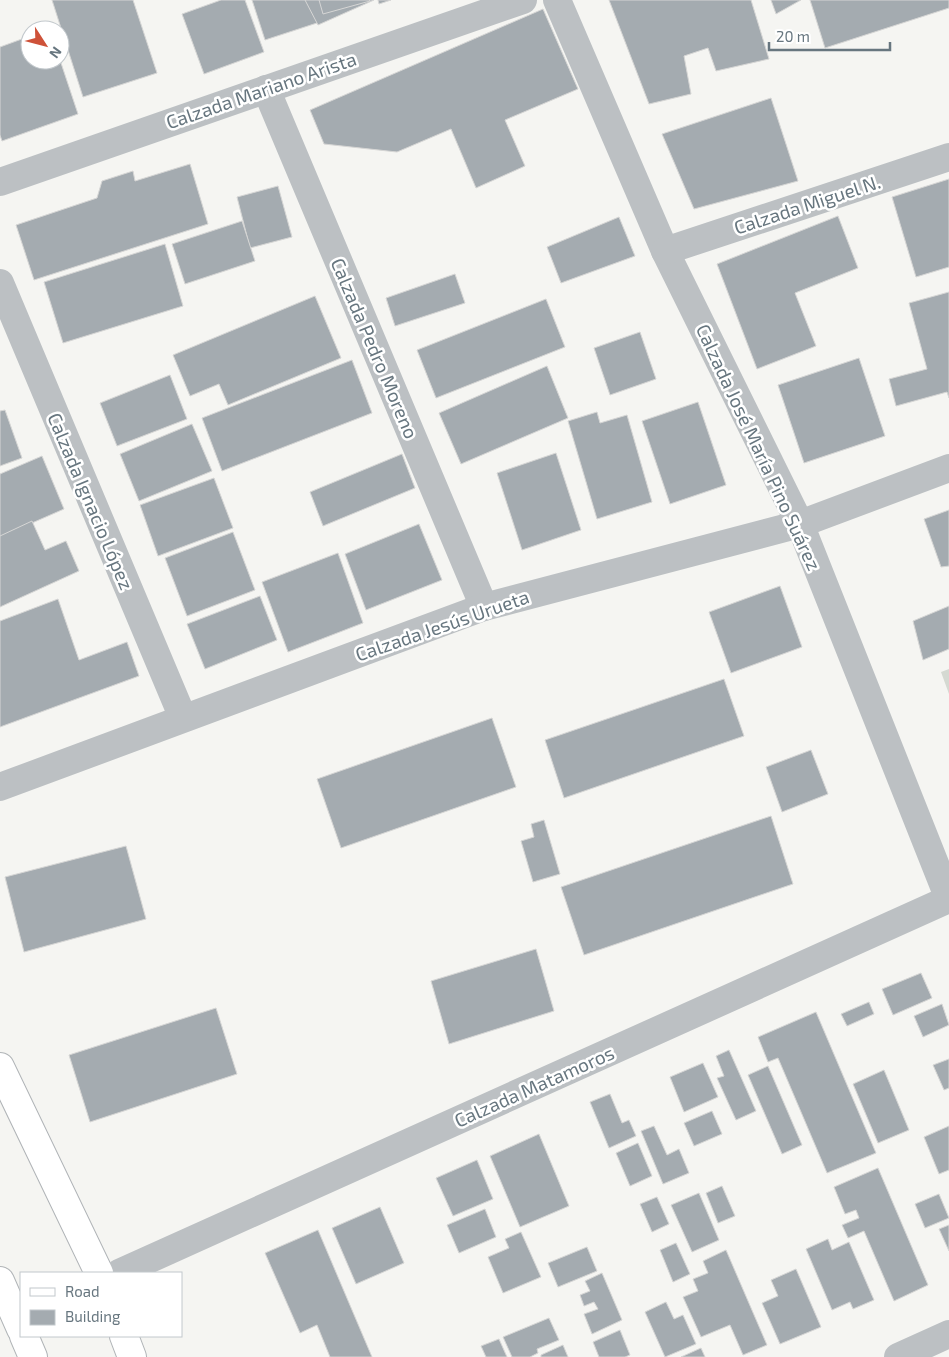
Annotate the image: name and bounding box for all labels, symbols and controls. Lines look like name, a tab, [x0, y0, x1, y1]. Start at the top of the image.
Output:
north arrow	[20, 20, 70, 70]
scale bar	[769, 20, 890, 52]
text: 20 m	[776, 27, 810, 45]
text: N	[46, 44, 66, 62]
street label: Calzada Mariano Arista	[163, 47, 359, 133]
street label: Calzada Miguel N.	[731, 169, 883, 239]
street label: Calzada Pedro Moreno	[327, 254, 423, 442]
street label: Calzada José María Pino Suárez	[692, 320, 826, 574]
street label: Calzada Ignacio López	[43, 409, 139, 593]
street label: Calzada Jesús Urueta	[352, 584, 532, 666]
street label: Calzada Matamoros	[450, 1040, 618, 1132]
legend	[20, 1272, 182, 1337]
text: Road	[65, 1282, 100, 1300]
text: Building	[65, 1307, 121, 1325]

